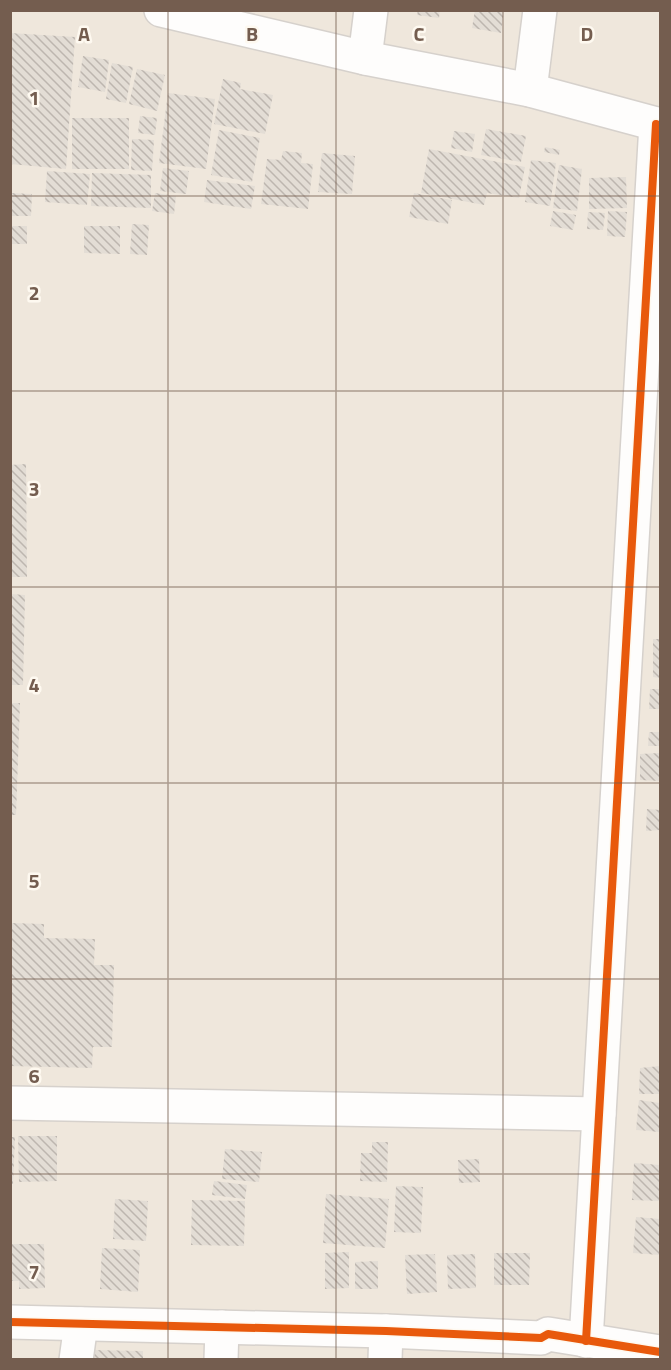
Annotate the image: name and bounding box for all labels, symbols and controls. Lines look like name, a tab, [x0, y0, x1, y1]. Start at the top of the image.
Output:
text: A	[78, 18, 90, 49]
text: B	[246, 18, 258, 49]
text: C	[414, 18, 425, 49]
text: D	[581, 18, 593, 49]
text: 1	[28, 82, 40, 113]
text: 2	[28, 277, 40, 308]
text: 3	[28, 473, 40, 504]
text: 4	[28, 669, 40, 700]
text: 5	[28, 865, 40, 896]
text: 6	[28, 1060, 40, 1091]
text: 7	[28, 1256, 40, 1287]

